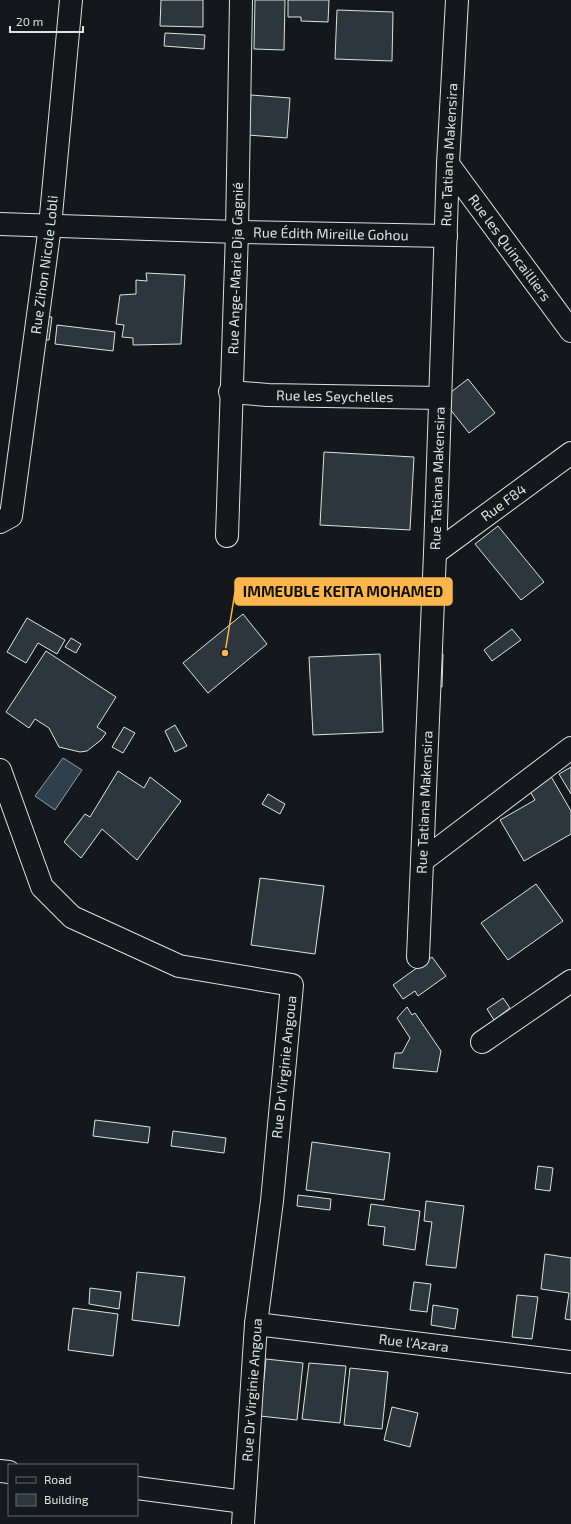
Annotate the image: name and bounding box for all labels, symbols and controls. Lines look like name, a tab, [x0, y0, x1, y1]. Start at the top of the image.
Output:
scale bar	[10, 8, 83, 34]
text: 20 m	[16, 14, 43, 28]
street label: Rue Tatiana Makensira	[437, 82, 460, 227]
street label: Rue Ange-Marie Dja Gagnié	[224, 182, 246, 354]
street label: Rue les Quincailliers	[465, 191, 555, 304]
street label: Rue Zihon Nicole Lobli	[27, 195, 61, 335]
street label: Rue Édith Mireille Gohou	[253, 223, 409, 243]
street label: Rue les Seychelles	[276, 386, 394, 405]
street label: Rue Tatiana Makensira	[426, 406, 448, 550]
street label: Rue F84	[477, 480, 529, 524]
callout: IMMEUBLE KEITA MOHAMED	[235, 578, 452, 605]
text: IMMEUBLE KEITA MOHAMED	[243, 582, 443, 600]
street label: Rue Tatiana Makensira	[413, 730, 436, 874]
street label: Rue Dr Virginie Angoua	[268, 995, 299, 1139]
street label: Rue Dr Virginie Angoua	[238, 1318, 265, 1462]
street label: Rue l'Azara	[378, 1330, 450, 1355]
legend	[8, 1464, 138, 1516]
text: Road	[44, 1472, 72, 1486]
text: Building	[44, 1492, 89, 1506]

